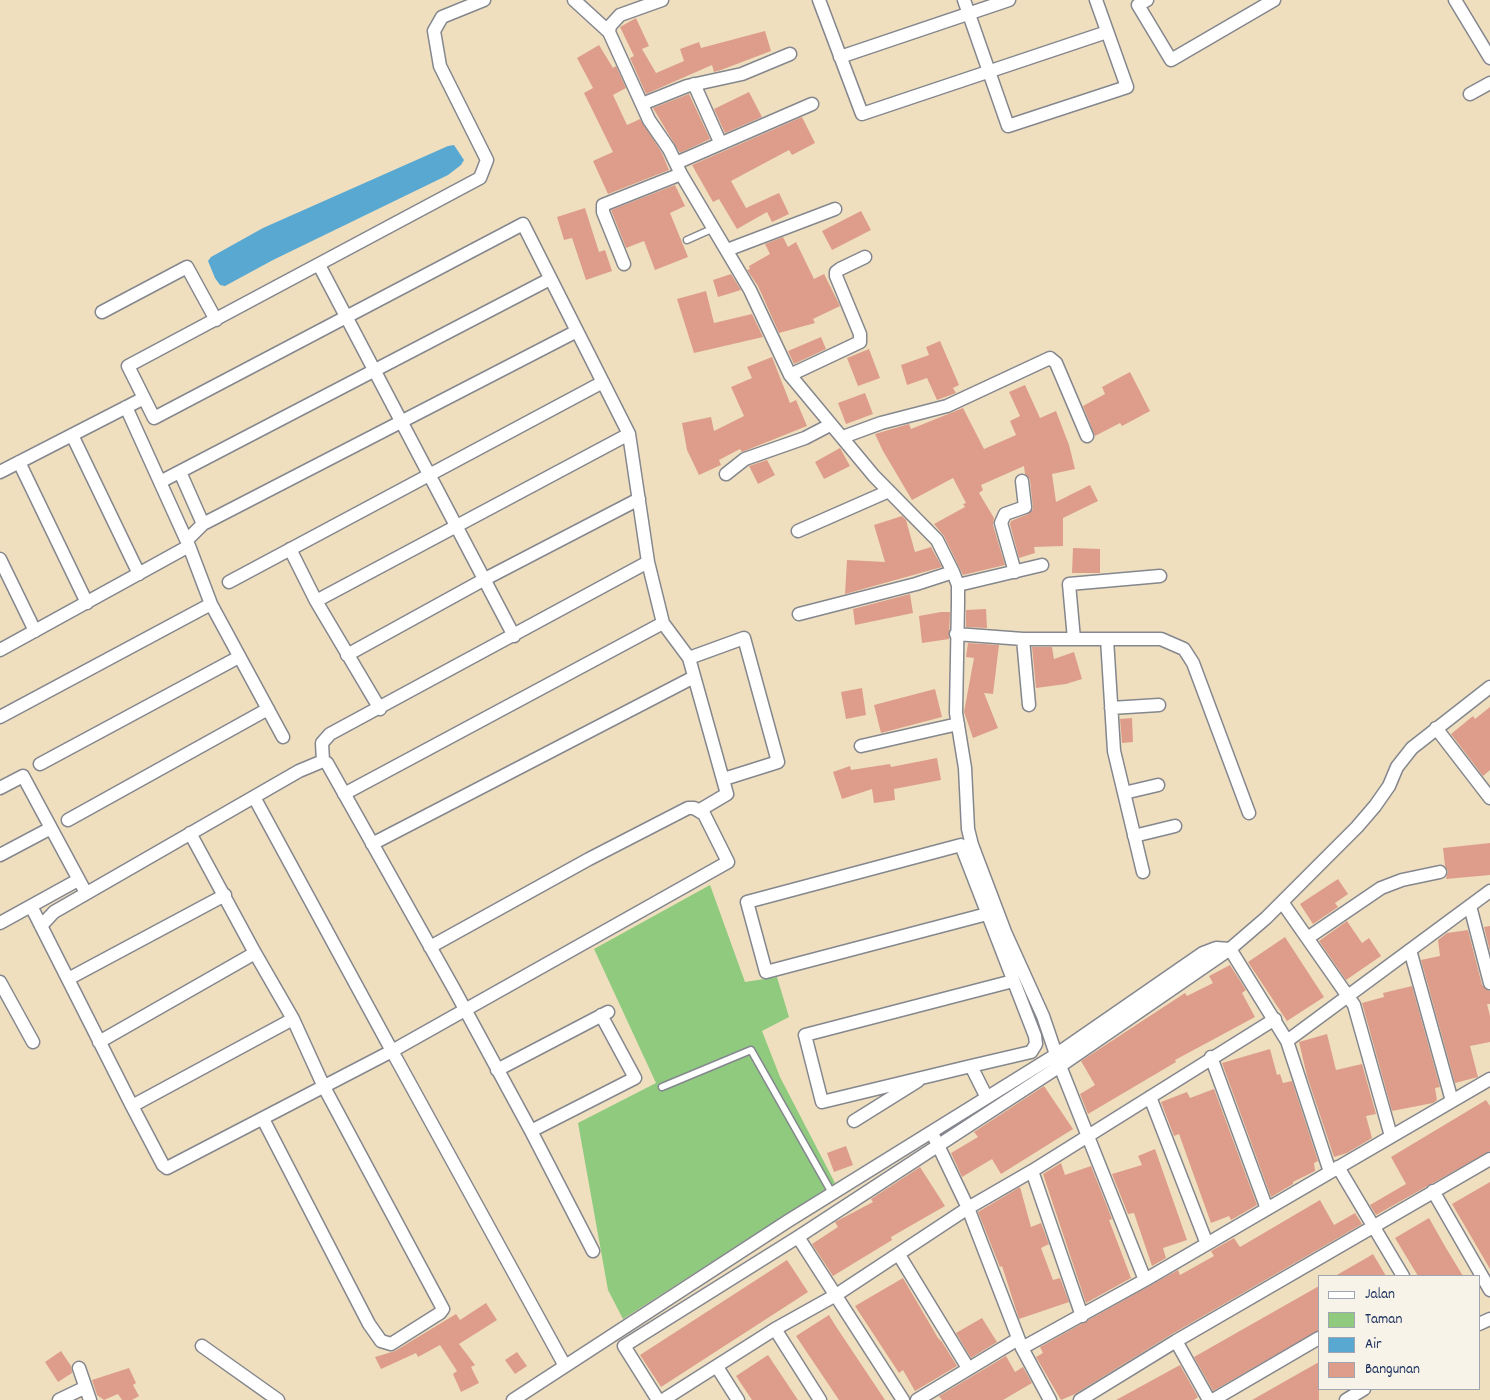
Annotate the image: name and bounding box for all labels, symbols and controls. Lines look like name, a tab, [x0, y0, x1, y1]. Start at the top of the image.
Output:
legend	[1318, 1275, 1480, 1390]
text: Jalan	[1365, 1284, 1395, 1306]
text: Taman	[1365, 1309, 1402, 1331]
text: Air	[1365, 1334, 1382, 1356]
text: Bangunan	[1365, 1359, 1420, 1381]

